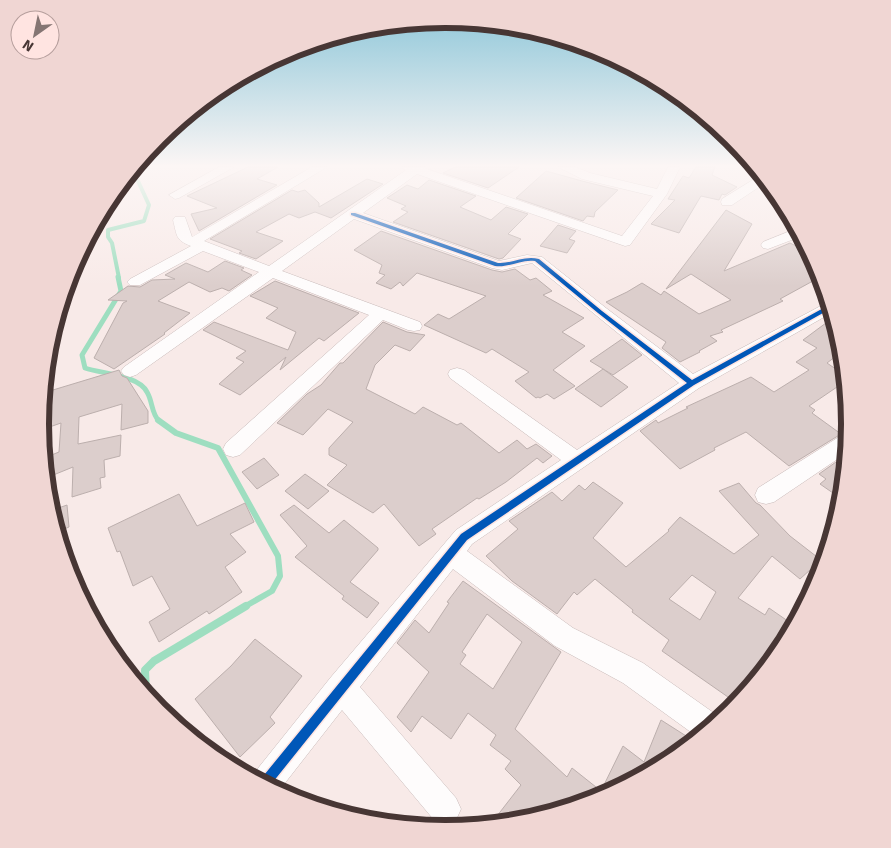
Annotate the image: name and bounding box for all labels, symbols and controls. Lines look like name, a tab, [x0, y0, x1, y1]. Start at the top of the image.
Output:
north arrow	[10, 10, 60, 60]
text: N	[19, 36, 37, 55]

